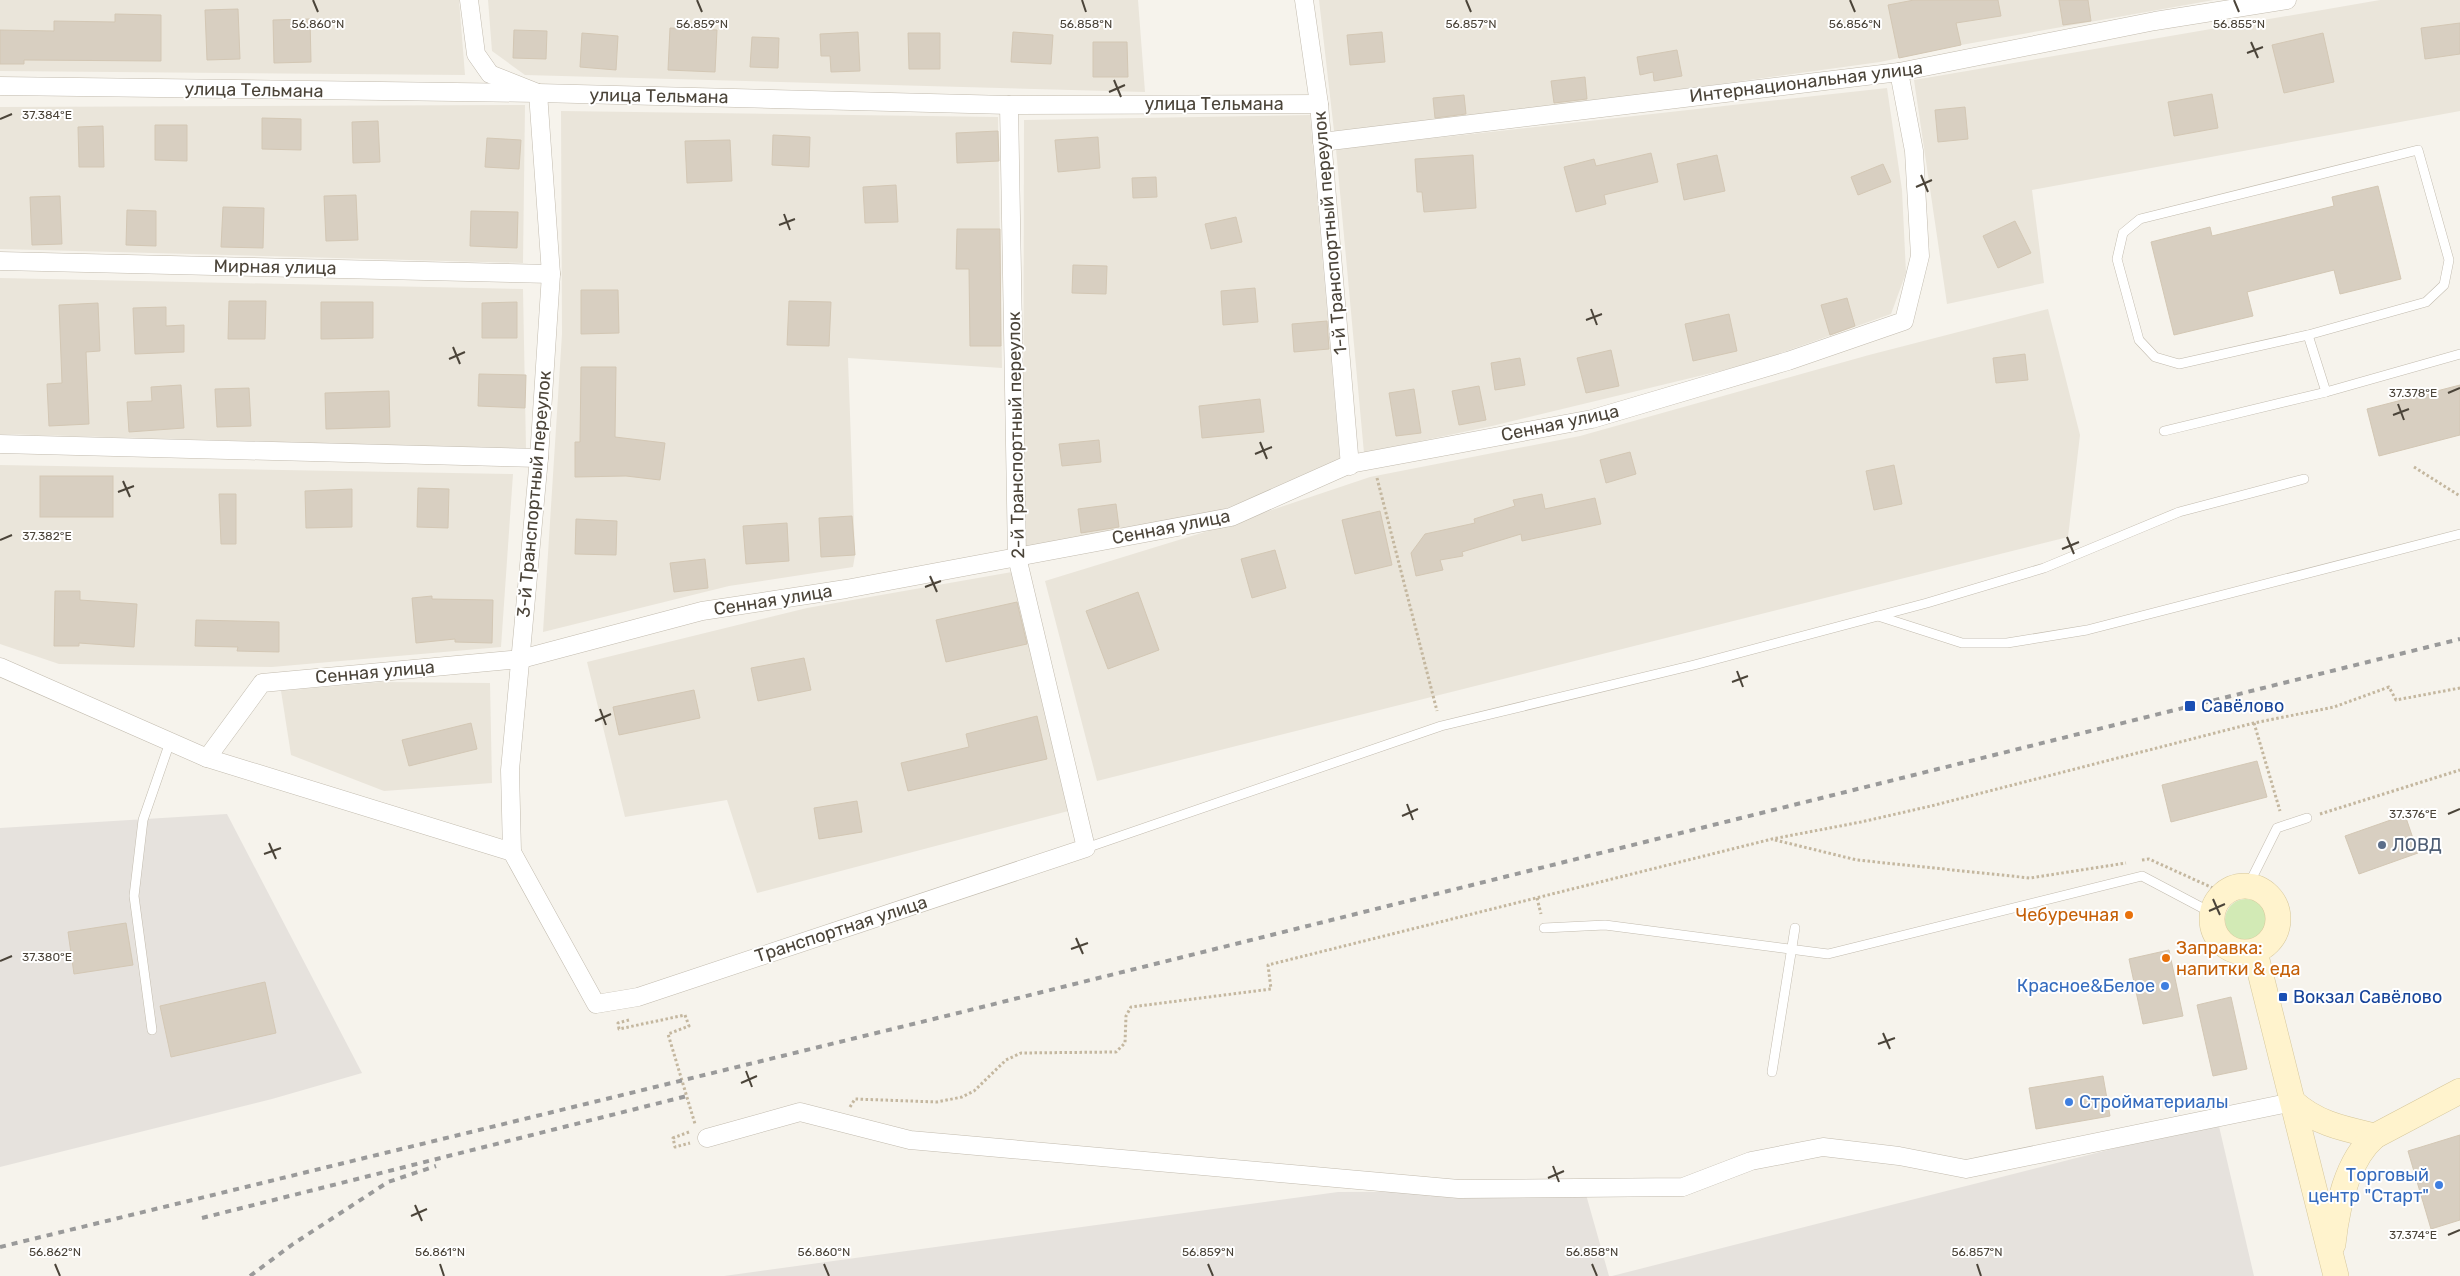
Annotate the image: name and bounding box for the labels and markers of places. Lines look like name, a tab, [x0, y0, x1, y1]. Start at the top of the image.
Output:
place label: Савёлово	[2201, 695, 2284, 717]
marker: Савёлово	[2183, 699, 2197, 713]
place label: ЛОВД	[2392, 834, 2442, 856]
marker: ЛОВД	[2376, 839, 2388, 851]
place label: Чебуречная	[2015, 904, 2119, 926]
marker: Чебуречная	[2123, 909, 2135, 921]
place label: Заправка: напитки & еда	[2176, 937, 2300, 980]
marker: Заправка: напитки & еда	[2160, 952, 2172, 964]
place label: Красное&Белое	[2017, 975, 2155, 997]
marker: Красное&Белое	[2159, 980, 2171, 992]
place label: Вокзал Савёлово	[2293, 986, 2442, 1008]
marker: Вокзал Савёлово	[2277, 991, 2289, 1003]
place label: Стройматериалы	[2079, 1091, 2229, 1113]
marker: Стройматериалы	[2063, 1096, 2075, 1108]
place label: Торговый центр "Старт"	[2308, 1164, 2429, 1207]
marker: Торговый центр "Старт"	[2433, 1179, 2445, 1191]

